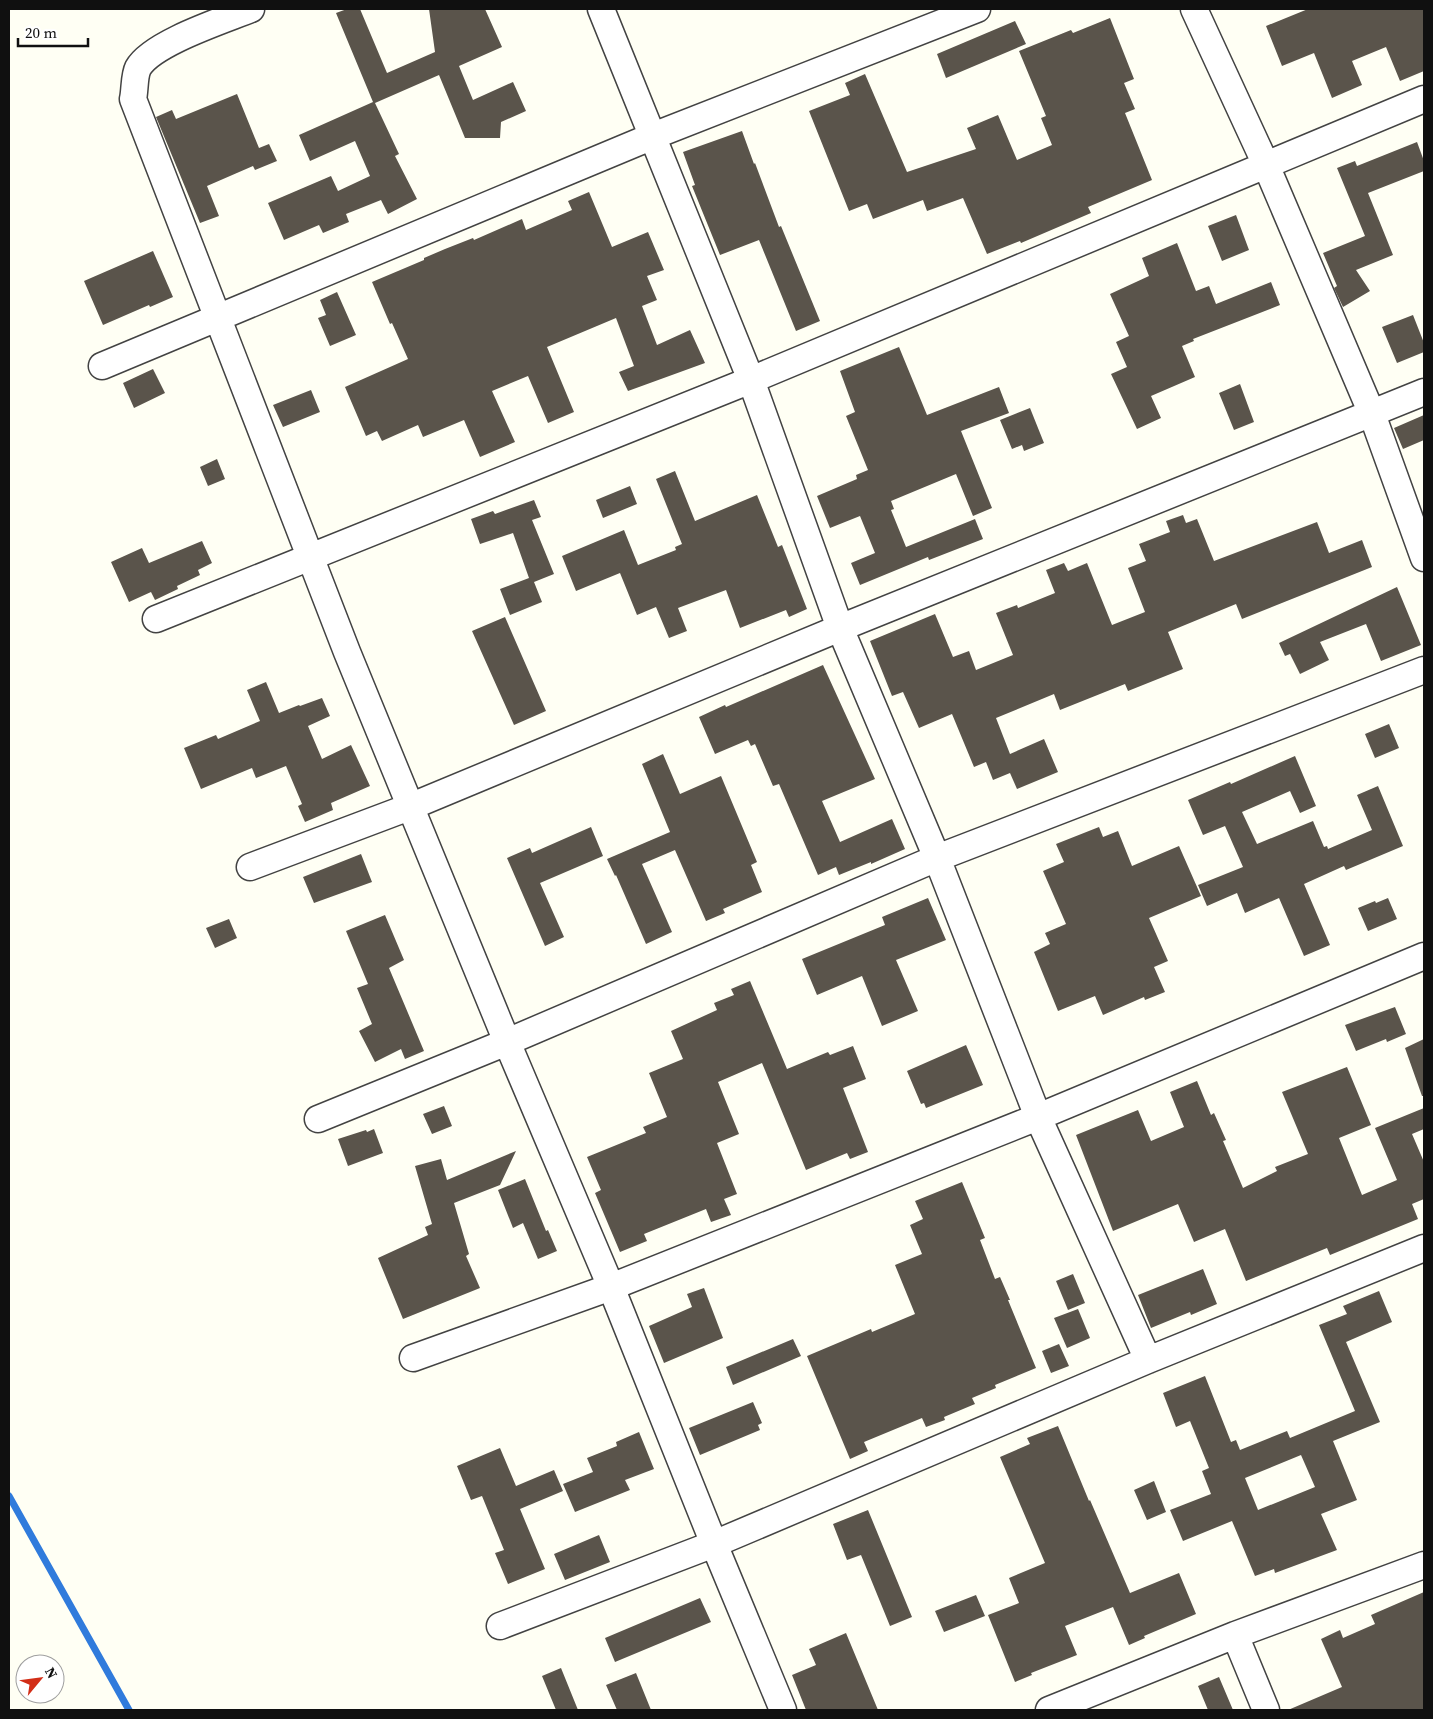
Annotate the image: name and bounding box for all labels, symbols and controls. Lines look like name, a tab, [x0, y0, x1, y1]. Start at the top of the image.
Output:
scale bar	[18, 15, 88, 47]
text: 20 m	[25, 22, 57, 43]
north arrow	[15, 1654, 65, 1704]
text: N	[40, 1663, 63, 1682]

